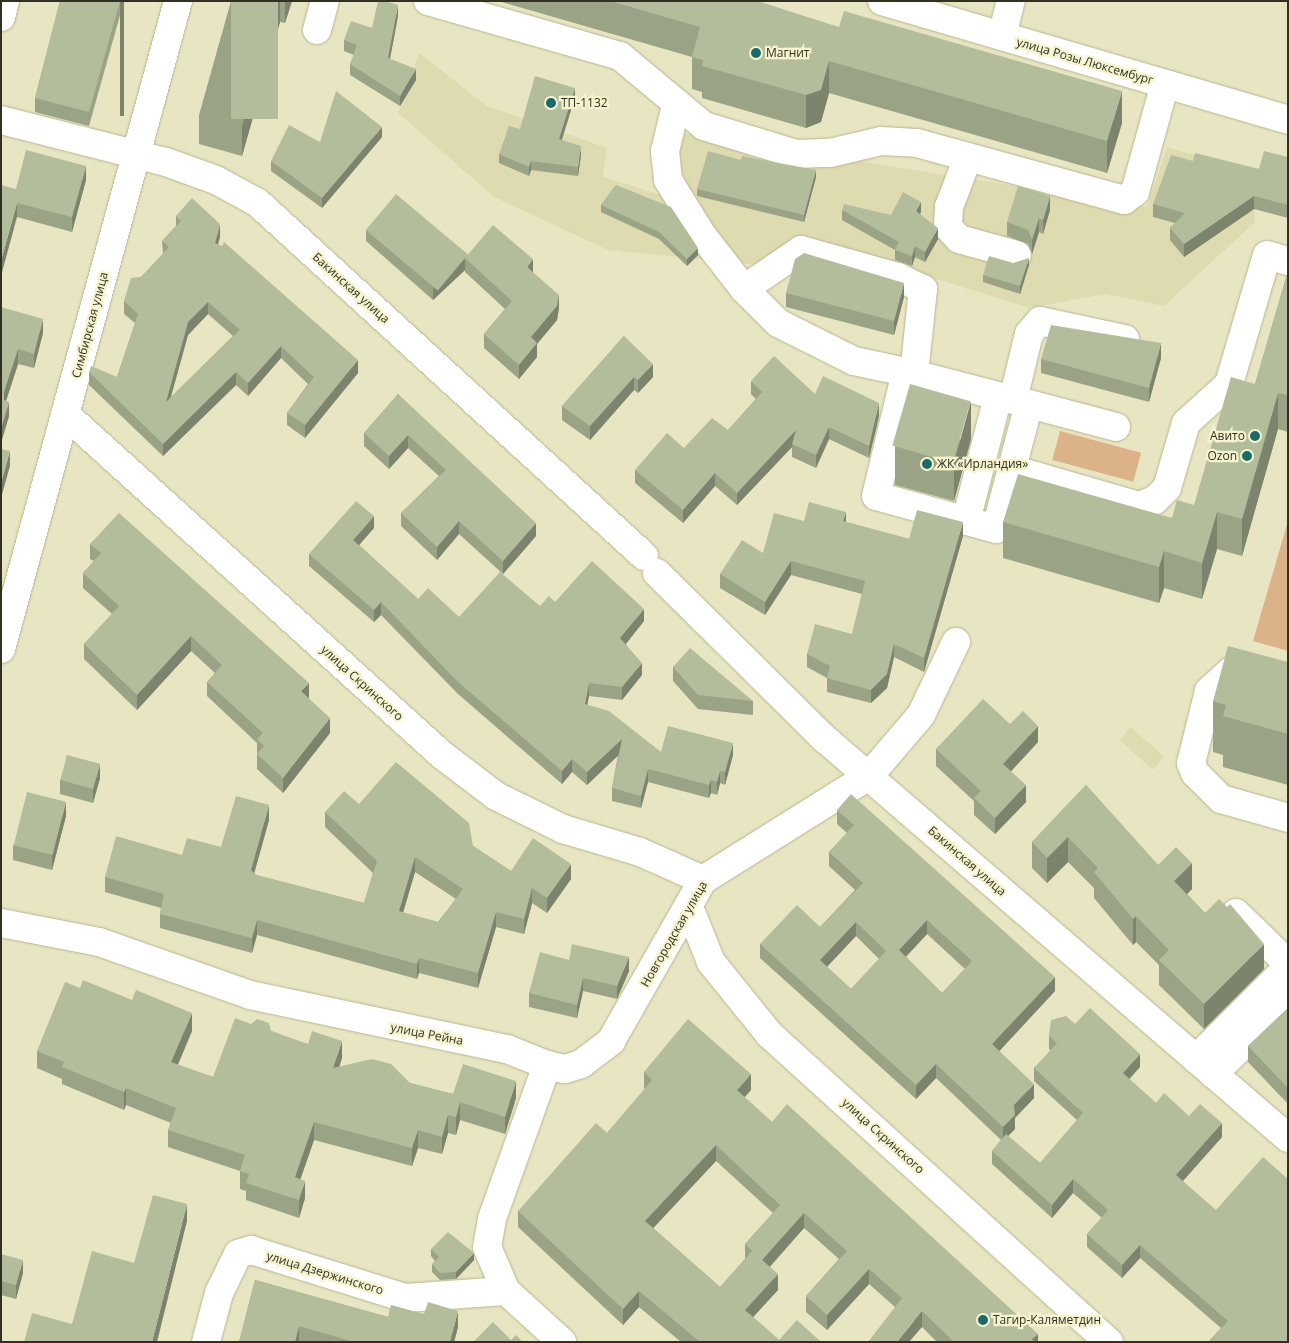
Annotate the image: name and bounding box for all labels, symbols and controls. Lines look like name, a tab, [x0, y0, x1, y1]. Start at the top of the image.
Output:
street label: улица Розы Люксембург	[1015, 35, 1155, 87]
place label: Магнит	[766, 46, 810, 60]
marker: Магнит	[750, 47, 762, 59]
place label: ТП-1132	[561, 96, 608, 110]
marker: ТП-1132	[545, 97, 557, 109]
street label: Бакинская улица	[310, 250, 392, 326]
street label: Симбирская улица	[69, 270, 111, 380]
place label: Авито	[1210, 429, 1245, 443]
marker: Авито	[1249, 430, 1261, 442]
place label: Ozon	[1207, 449, 1237, 463]
marker: Ozon	[1241, 450, 1253, 462]
place label: ЖК «Ирландия»	[937, 457, 1028, 471]
marker: ЖК «Ирландия»	[921, 458, 933, 470]
street label: улица Скринского	[318, 642, 406, 724]
street label: Бакинская улица	[925, 823, 1009, 899]
street label: Новгородская улица	[638, 878, 710, 990]
street label: улица Рейна	[389, 1020, 465, 1048]
street label: улица Скринского	[839, 1095, 927, 1177]
street label: улица Дзержинского	[265, 1248, 385, 1298]
place label: Тагир-Каляметдин	[993, 1313, 1101, 1327]
marker: Тагир-Каляметдин	[977, 1314, 989, 1326]

